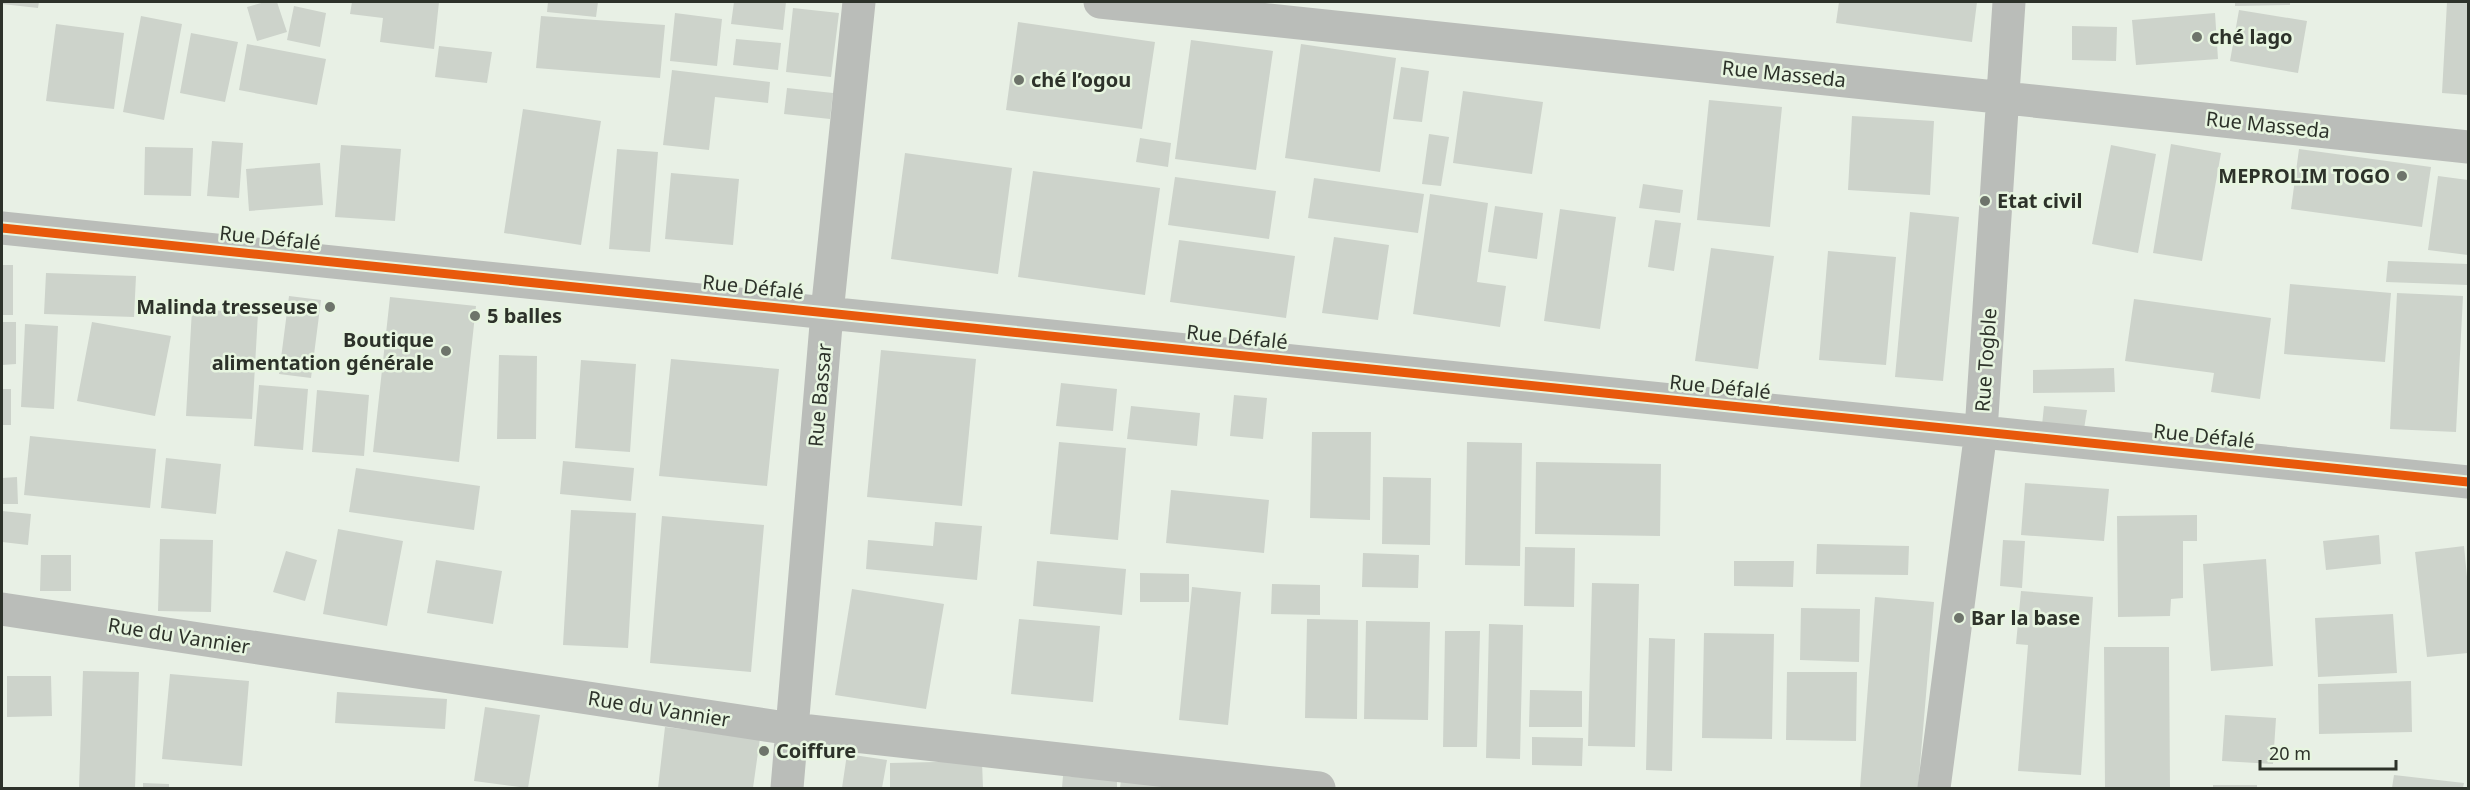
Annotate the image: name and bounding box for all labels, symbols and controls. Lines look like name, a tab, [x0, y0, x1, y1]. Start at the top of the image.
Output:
place label: ché lago	[2209, 23, 2293, 50]
marker: ché lago	[2190, 30, 2204, 44]
street label: Rue Masseda	[1721, 54, 1847, 93]
place label: ché l’ogou	[1031, 66, 1131, 93]
marker: ché l’ogou	[1012, 73, 1026, 87]
street label: Rue Masseda	[2205, 105, 2331, 144]
place label: MEPROLIM TOGO	[2218, 162, 2390, 189]
marker: MEPROLIM TOGO	[2395, 169, 2409, 183]
place label: Etat civil	[1997, 187, 2082, 214]
marker: Etat civil	[1978, 194, 1992, 208]
street label: Rue Défalé	[218, 219, 322, 256]
street label: Rue Défalé	[701, 268, 805, 305]
place label: Malinda tresseuse	[136, 293, 318, 320]
marker: Malinda tresseuse	[323, 300, 337, 314]
place label: 5 balles	[487, 302, 562, 329]
street label: Rue Togble	[1968, 307, 2003, 413]
marker: 5 balles	[468, 309, 482, 323]
street label: Rue Défalé	[1185, 318, 1289, 355]
place label: Boutique alimentation générale	[212, 326, 434, 376]
street label: Rue Bassar	[802, 342, 837, 448]
marker: Boutique alimentation générale	[439, 344, 453, 358]
street label: Rue Défalé	[1668, 368, 1772, 405]
street label: Rue Défalé	[2152, 417, 2256, 454]
place label: Bar la base	[1971, 604, 2080, 631]
street label: Rue du Vannier	[106, 611, 252, 660]
marker: Bar la base	[1952, 611, 1966, 625]
street label: Rue du Vannier	[586, 684, 732, 733]
scale bar	[2260, 733, 2396, 771]
place label: Coiffure	[776, 737, 856, 764]
text: 20 m	[2269, 741, 2311, 765]
marker: Coiffure	[757, 744, 771, 758]

